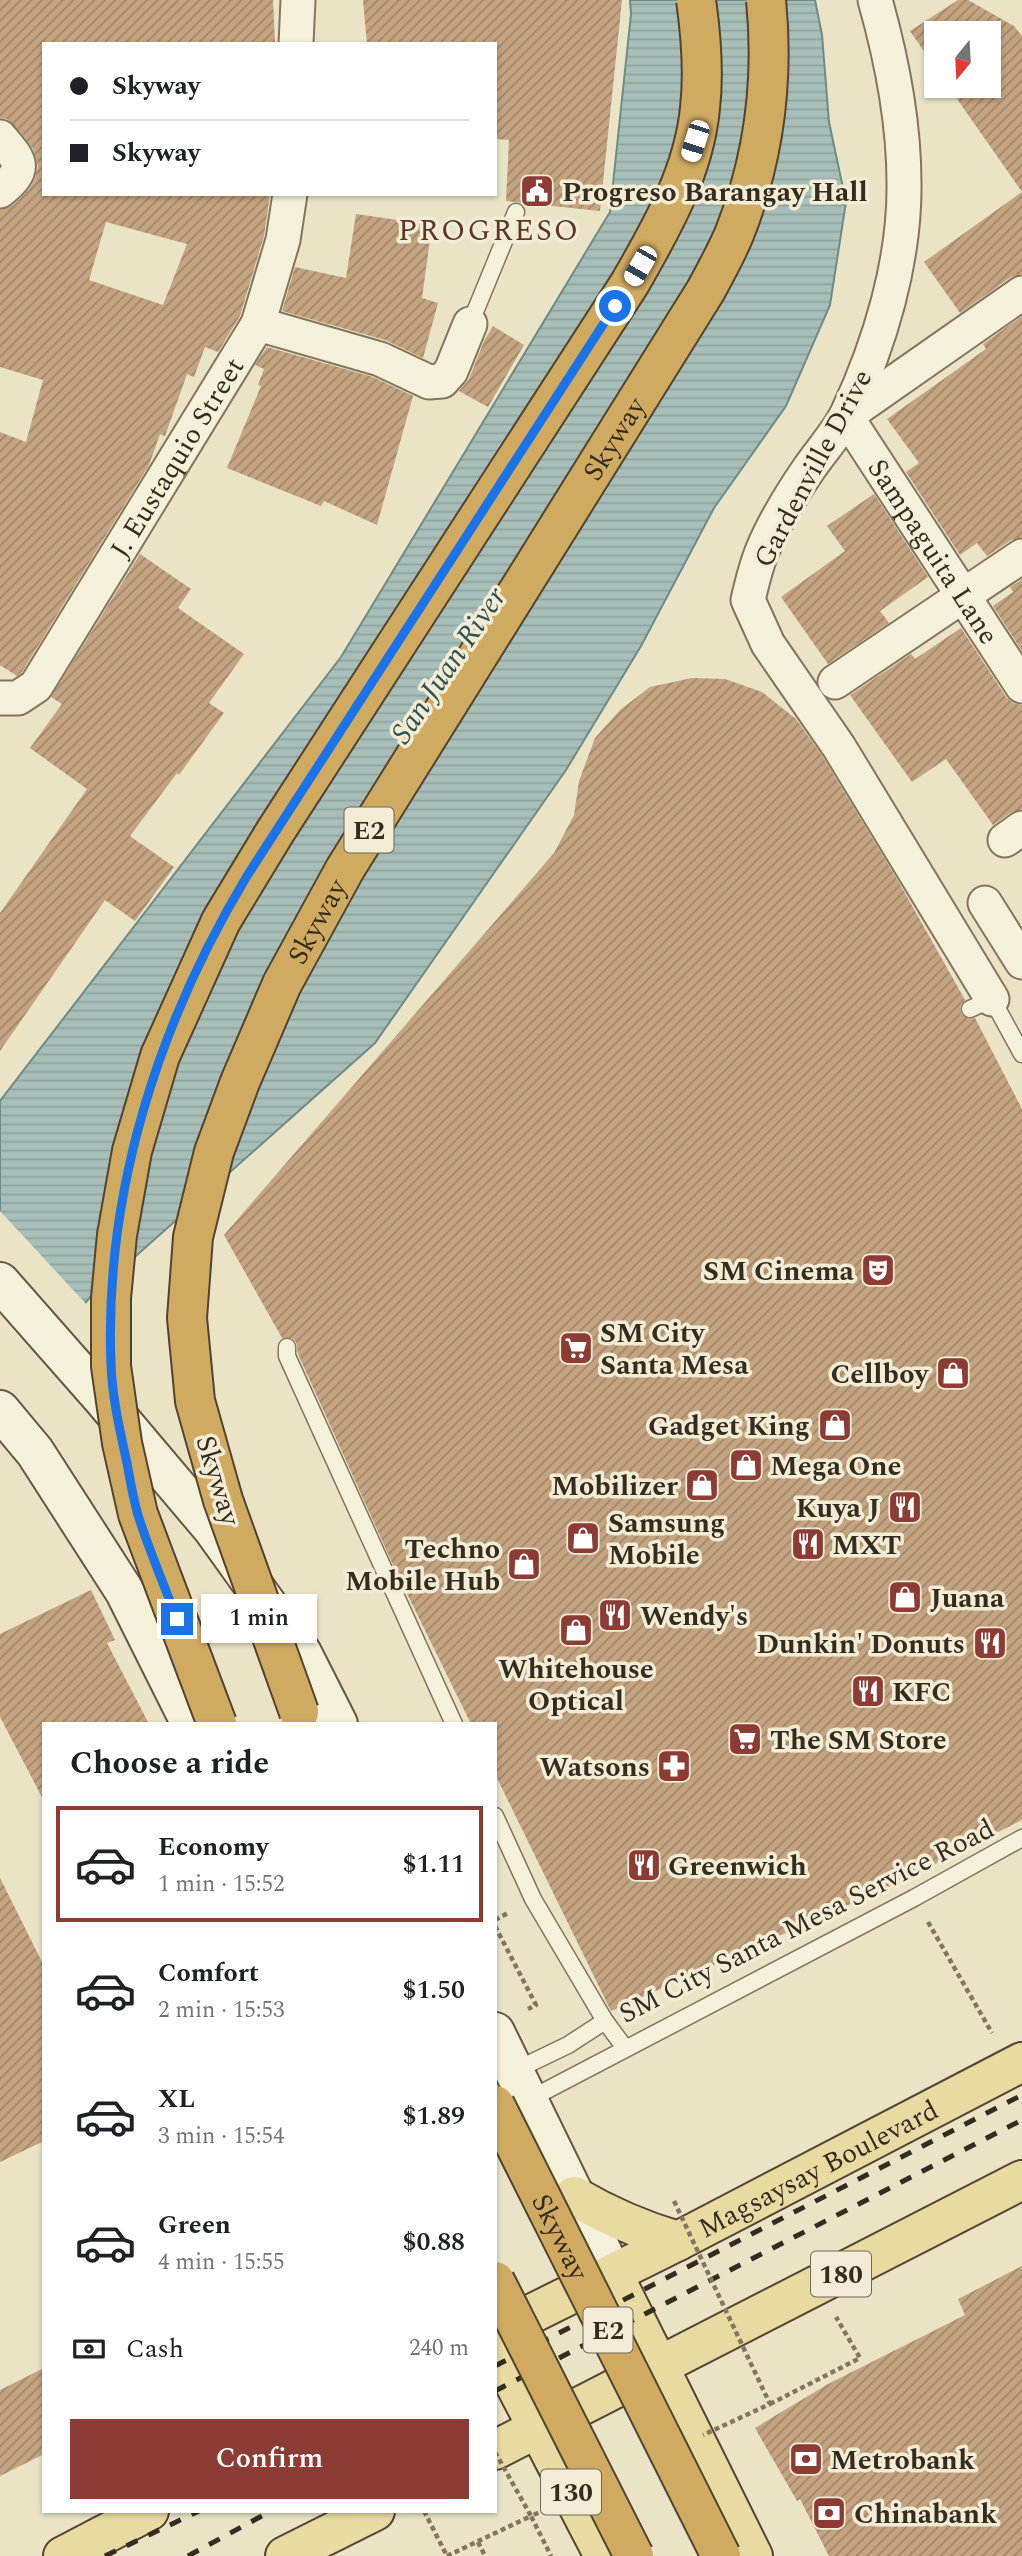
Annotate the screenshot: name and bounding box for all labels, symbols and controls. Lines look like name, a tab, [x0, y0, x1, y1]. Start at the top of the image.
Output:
north arrow	[924, 21, 1001, 98]
map controls	[924, 21, 1001, 98]
text: Skyway	[112, 66, 200, 106]
car	[679, 118, 712, 164]
text: Skyway	[112, 133, 200, 173]
place label: Progreso Barangay Hall	[562, 171, 868, 214]
public building icon: Progreso Barangay Hall	[518, 172, 556, 210]
district label: PROGRESO	[398, 208, 580, 254]
car	[621, 243, 660, 289]
route start	[599, 290, 631, 322]
street label: J. Eustaquio Street	[99, 349, 256, 567]
street label: Gardenville Drive	[743, 362, 884, 576]
street label: Skyway	[572, 388, 658, 490]
street label: Sampaguita Lane	[856, 450, 1009, 654]
water label: San Juan River	[379, 577, 519, 753]
road number: E2	[344, 808, 394, 852]
street label: Skyway	[277, 870, 359, 973]
place label: SM Cinema	[703, 1250, 855, 1293]
theatre icon: SM Cinema	[859, 1251, 897, 1289]
place label: SM City Santa Mesa	[600, 1312, 749, 1387]
supermarket icon: SM City Santa Mesa	[557, 1329, 595, 1367]
place label: Cellboy	[830, 1353, 930, 1396]
shop icon: Cellboy	[934, 1354, 972, 1392]
place label: Gadget King	[648, 1405, 810, 1448]
shop icon: Gadget King	[816, 1406, 854, 1444]
street label: Skyway	[184, 1430, 252, 1532]
place label: Mega One	[770, 1445, 902, 1488]
shop icon: Mega One	[727, 1446, 765, 1484]
place label: Mobilizer	[551, 1465, 678, 1508]
shop icon: Mobilizer	[683, 1466, 721, 1504]
place label: Kuya J	[796, 1487, 880, 1530]
restaurant icon: Kuya J	[886, 1488, 924, 1526]
place label: Samsung Mobile	[608, 1502, 725, 1577]
shop icon: Samsung Mobile	[564, 1519, 602, 1557]
place label: MXT	[832, 1524, 901, 1567]
restaurant icon: MXT	[789, 1525, 827, 1563]
place label: Techno Mobile Hub	[345, 1528, 500, 1603]
shop icon: Techno Mobile Hub	[505, 1545, 543, 1583]
place label: Juana	[930, 1577, 1005, 1620]
shop icon: Juana	[886, 1578, 924, 1616]
callout: 1 min	[202, 1594, 317, 1644]
place label: Wendy's	[640, 1595, 748, 1638]
restaurant icon: Wendy's	[596, 1596, 634, 1634]
text: 1 min	[229, 1601, 289, 1636]
route end	[161, 1603, 193, 1635]
shop icon: Whitehouse Optical	[557, 1611, 595, 1649]
place label: Dunkin' Donuts	[757, 1623, 965, 1666]
restaurant icon: Dunkin' Donuts	[971, 1624, 1009, 1662]
place label: Whitehouse Optical	[498, 1648, 654, 1723]
place label: KFC	[892, 1671, 951, 1714]
restaurant icon: KFC	[849, 1672, 887, 1710]
place label: The SM Store	[770, 1719, 947, 1762]
supermarket icon: The SM Store	[726, 1720, 764, 1758]
text: Choose a ride	[70, 1739, 269, 1788]
place label: Watsons	[539, 1746, 650, 1789]
pharmacy icon: Watsons	[655, 1747, 693, 1785]
street label: SM City Santa Mesa Service Road	[611, 1808, 1002, 2035]
text: Economy	[158, 1827, 268, 1867]
icon: car	[74, 1833, 137, 1896]
text: $1.11	[402, 1844, 465, 1884]
place label: Greenwich	[668, 1845, 807, 1888]
restaurant icon: Greenwich	[625, 1846, 663, 1884]
text: 1 min · 15:52	[158, 1867, 285, 1902]
text: Comfort	[158, 1953, 259, 1993]
icon: car	[74, 1959, 137, 2022]
text: $1.50	[402, 1970, 465, 2010]
text: 2 min · 15:53	[158, 1993, 285, 2028]
text: XL	[158, 2079, 195, 2119]
icon: car	[74, 2085, 137, 2148]
street label: Magsaysay Boulevard	[691, 2089, 946, 2250]
text: $1.89	[402, 2096, 465, 2136]
text: 3 min · 15:54	[158, 2119, 285, 2154]
street label: Skyway	[520, 2186, 600, 2289]
text: Green	[158, 2205, 231, 2245]
icon: car	[74, 2211, 137, 2274]
text: $0.88	[402, 2222, 465, 2262]
text: 4 min · 15:55	[158, 2245, 285, 2280]
road number: 180	[811, 2252, 871, 2296]
road number: E2	[584, 2308, 632, 2352]
text: Cash	[126, 2329, 184, 2369]
icon: cash	[70, 2330, 108, 2368]
text: 240 m	[409, 2331, 469, 2366]
button: Confirm	[70, 2419, 469, 2499]
place label: Metrobank	[830, 2439, 975, 2482]
bank icon: Metrobank	[787, 2440, 825, 2478]
road number: 130	[541, 2470, 601, 2514]
place label: Chinabank	[854, 2493, 997, 2536]
bank icon: Chinabank	[810, 2494, 848, 2532]

